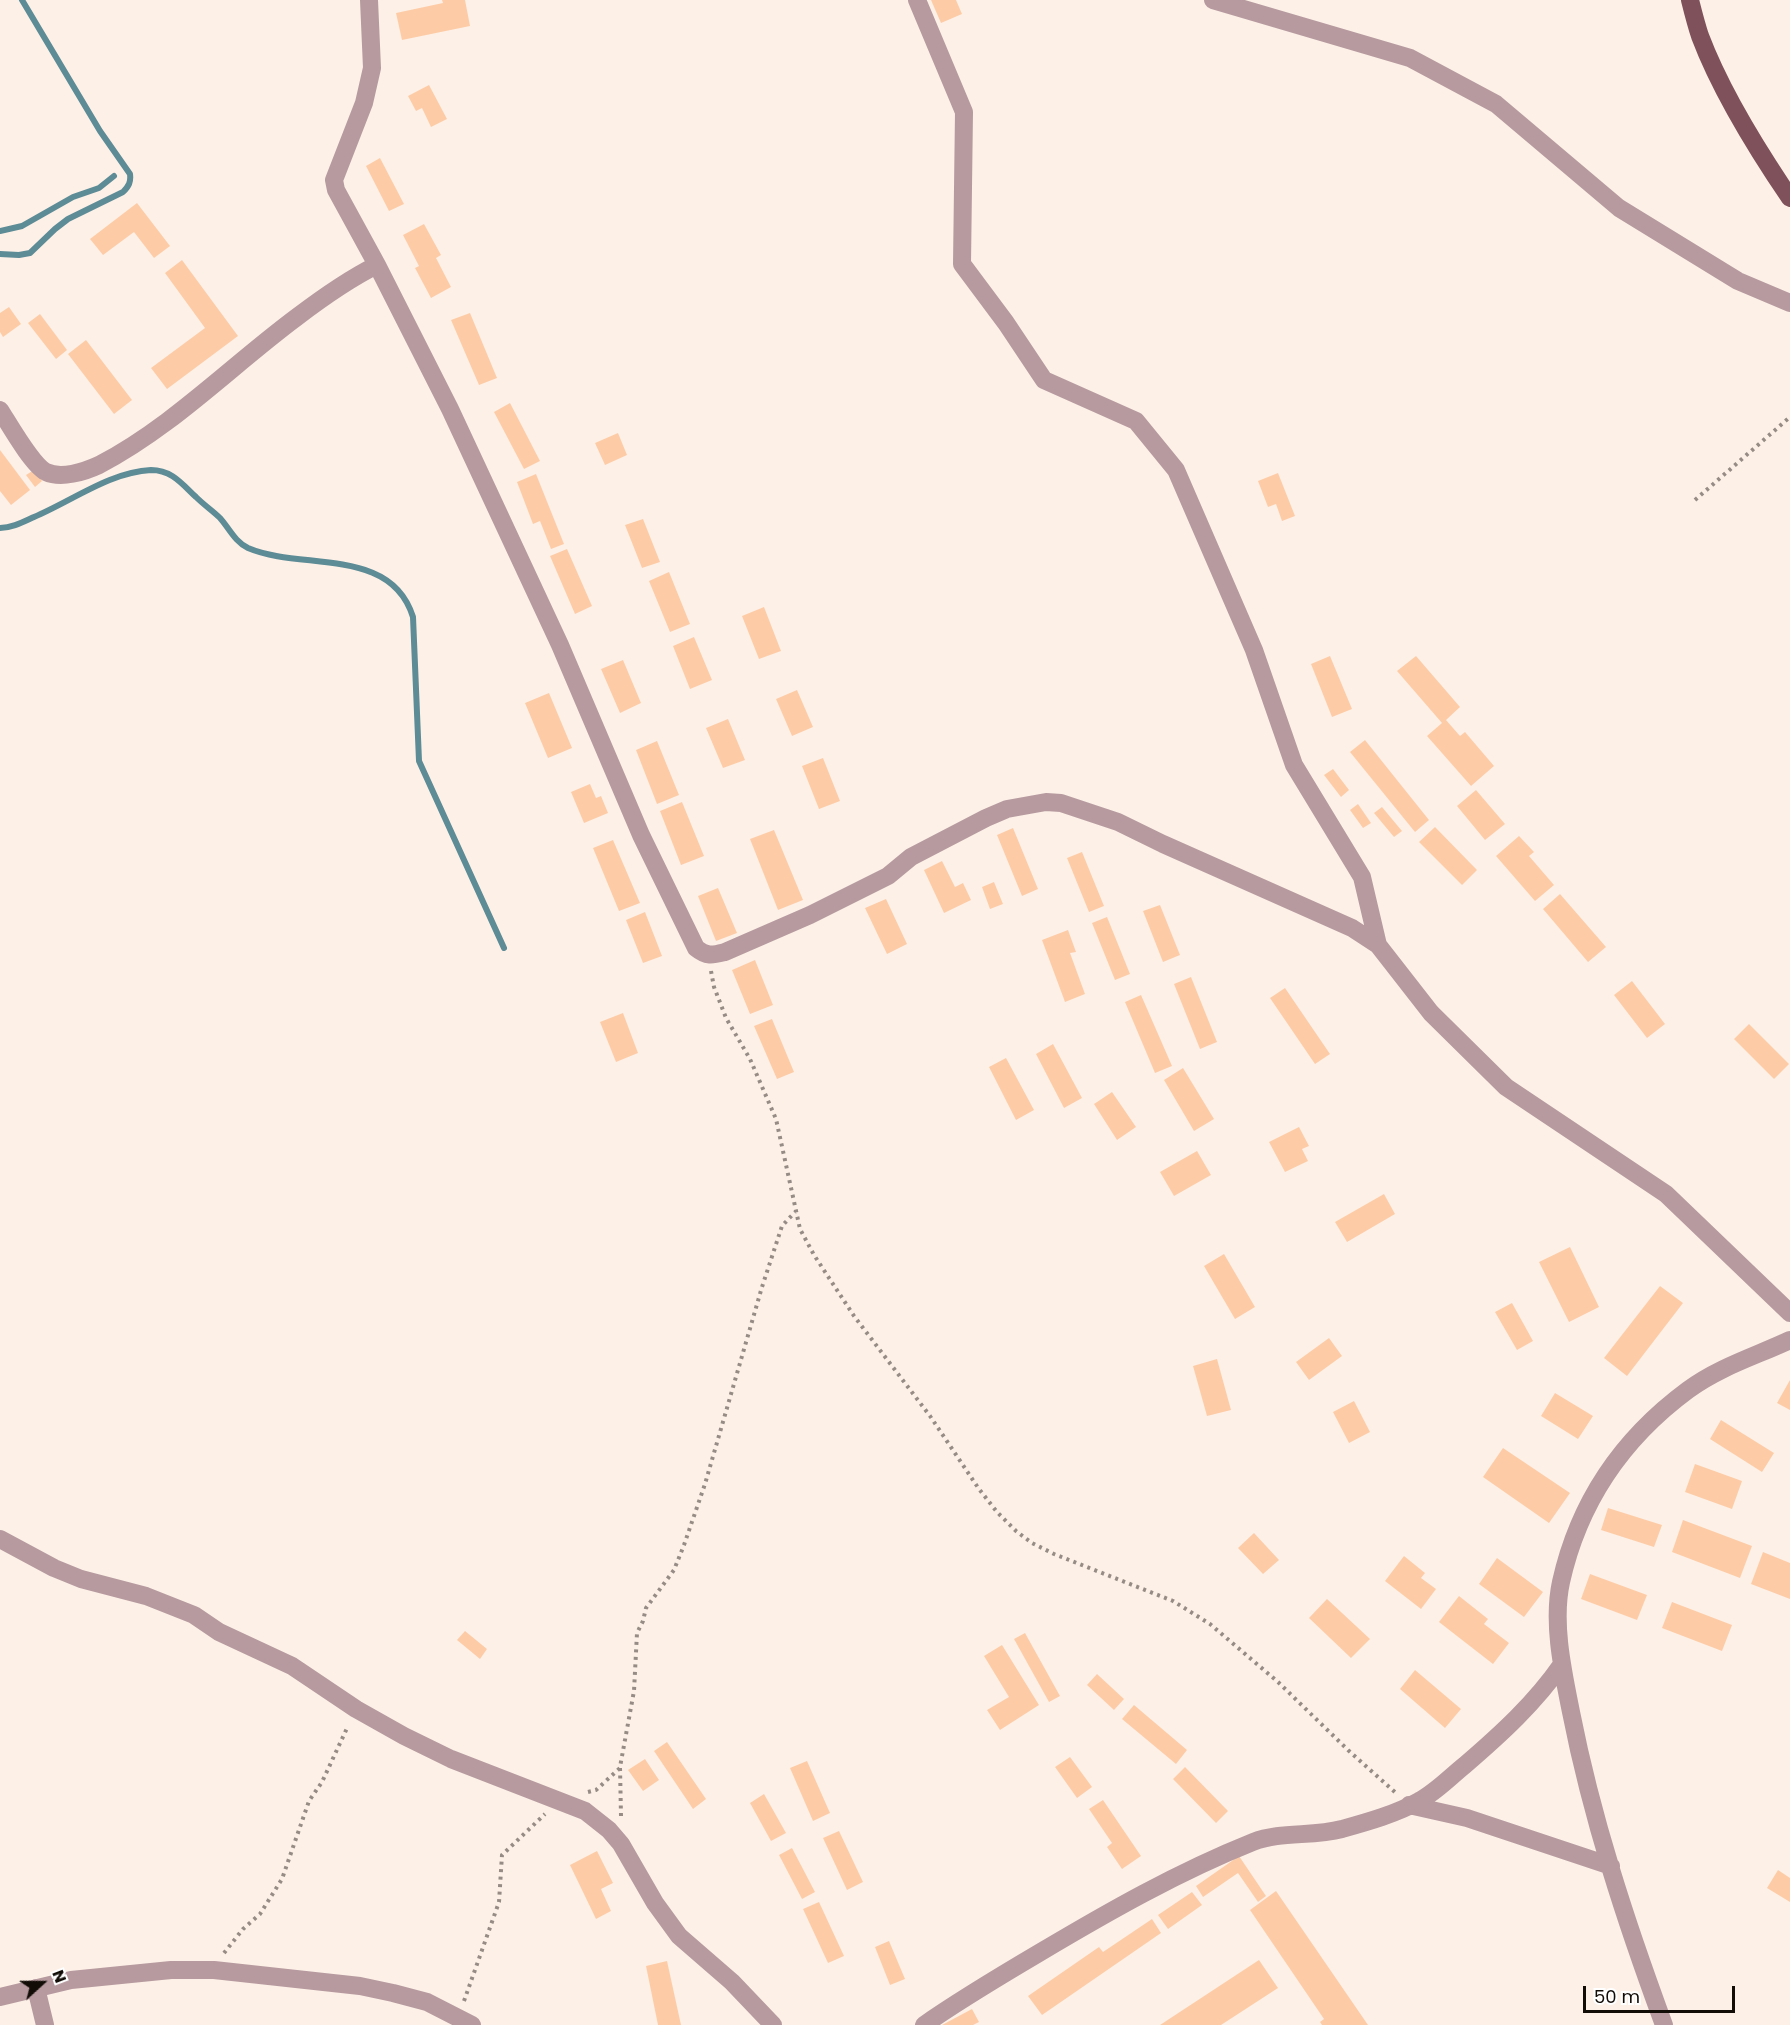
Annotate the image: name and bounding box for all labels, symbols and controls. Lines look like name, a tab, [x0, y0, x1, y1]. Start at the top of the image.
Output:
north arrow	[12, 1953, 72, 2013]
text: N	[46, 1967, 72, 1986]
scale bar	[1586, 1974, 1738, 2012]
text: 50 m	[1594, 1984, 1640, 2009]

